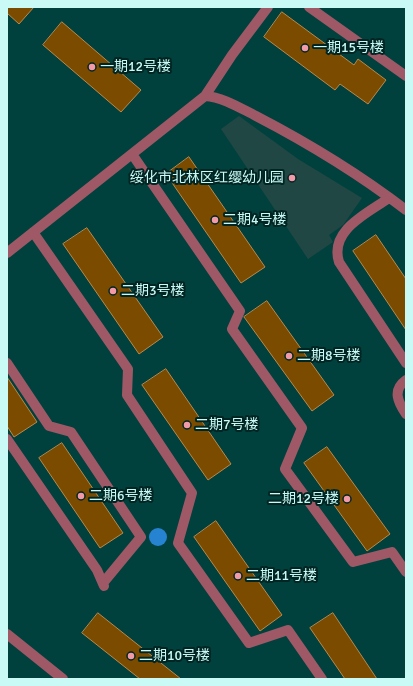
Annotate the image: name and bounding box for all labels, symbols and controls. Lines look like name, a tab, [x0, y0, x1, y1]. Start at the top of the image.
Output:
place label: 一期15号楼	[313, 40, 384, 56]
marker: 一期15号楼	[300, 43, 310, 53]
place label: 一期12号楼	[100, 59, 171, 75]
marker: 一期12号楼	[87, 62, 97, 72]
place label: 绥化市北林区红缨幼儿园	[130, 170, 284, 186]
marker: 绥化市北林区红缨幼儿园	[287, 173, 297, 183]
place label: 二期4号楼	[223, 212, 287, 228]
marker: 二期4号楼	[210, 215, 220, 225]
place label: 二期3号楼	[121, 283, 185, 299]
marker: 二期3号楼	[108, 286, 118, 296]
place label: 二期8号楼	[297, 348, 361, 364]
marker: 二期8号楼	[284, 351, 294, 361]
place label: 二期7号楼	[195, 417, 259, 433]
marker: 二期7号楼	[182, 420, 192, 430]
place label: 二期6号楼	[89, 488, 153, 504]
marker: 二期6号楼	[76, 491, 86, 501]
place label: 二期12号楼	[268, 491, 339, 507]
marker: 二期12号楼	[342, 494, 352, 504]
place label: 二期11号楼	[246, 568, 317, 584]
marker: 二期11号楼	[233, 571, 243, 581]
place label: 二期10号楼	[139, 648, 210, 664]
marker: 二期10号楼	[126, 651, 136, 661]

